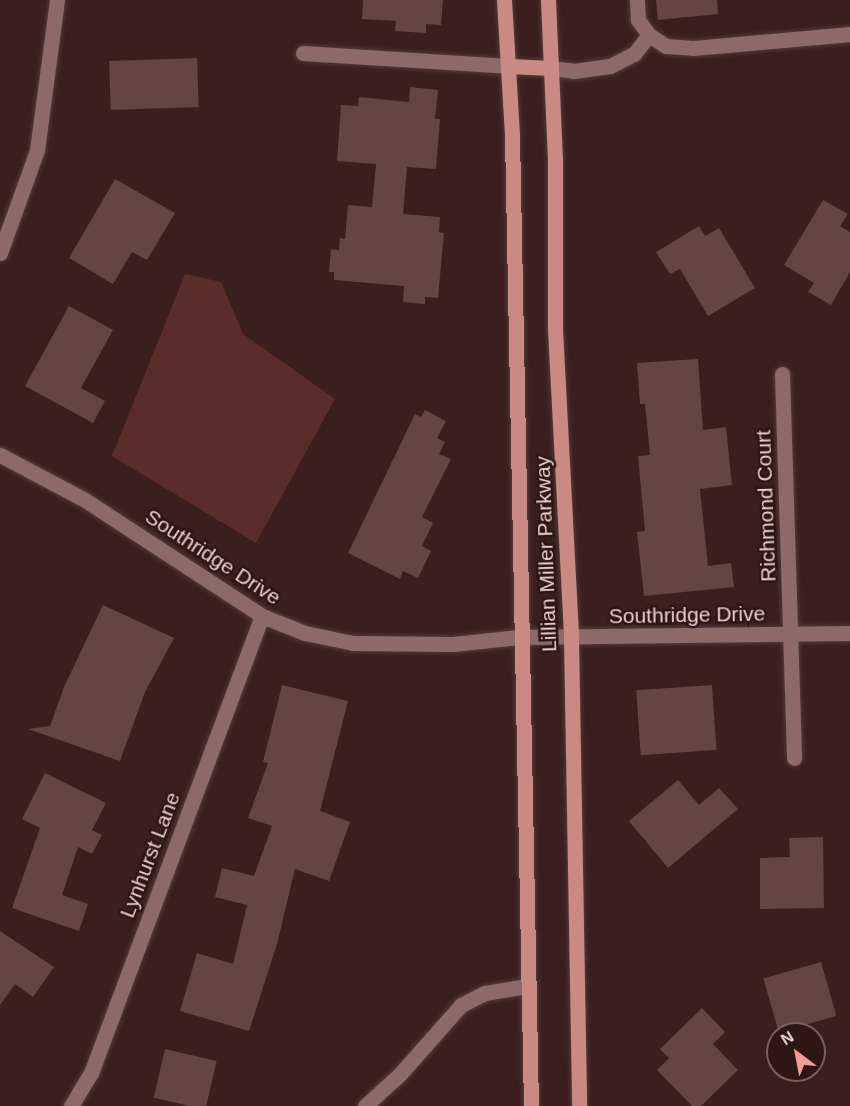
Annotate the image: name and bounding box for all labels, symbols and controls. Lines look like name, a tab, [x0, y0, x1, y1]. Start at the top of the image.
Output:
street label: Richmond Court	[751, 430, 781, 582]
street label: Lillian Miller Parkway	[530, 456, 562, 652]
street label: Southridge Drive	[141, 504, 285, 610]
street label: Southridge Drive	[609, 601, 765, 629]
street label: Lynhurst Lane	[115, 789, 185, 921]
north arrow	[766, 1022, 826, 1082]
text: N	[778, 1028, 797, 1048]

